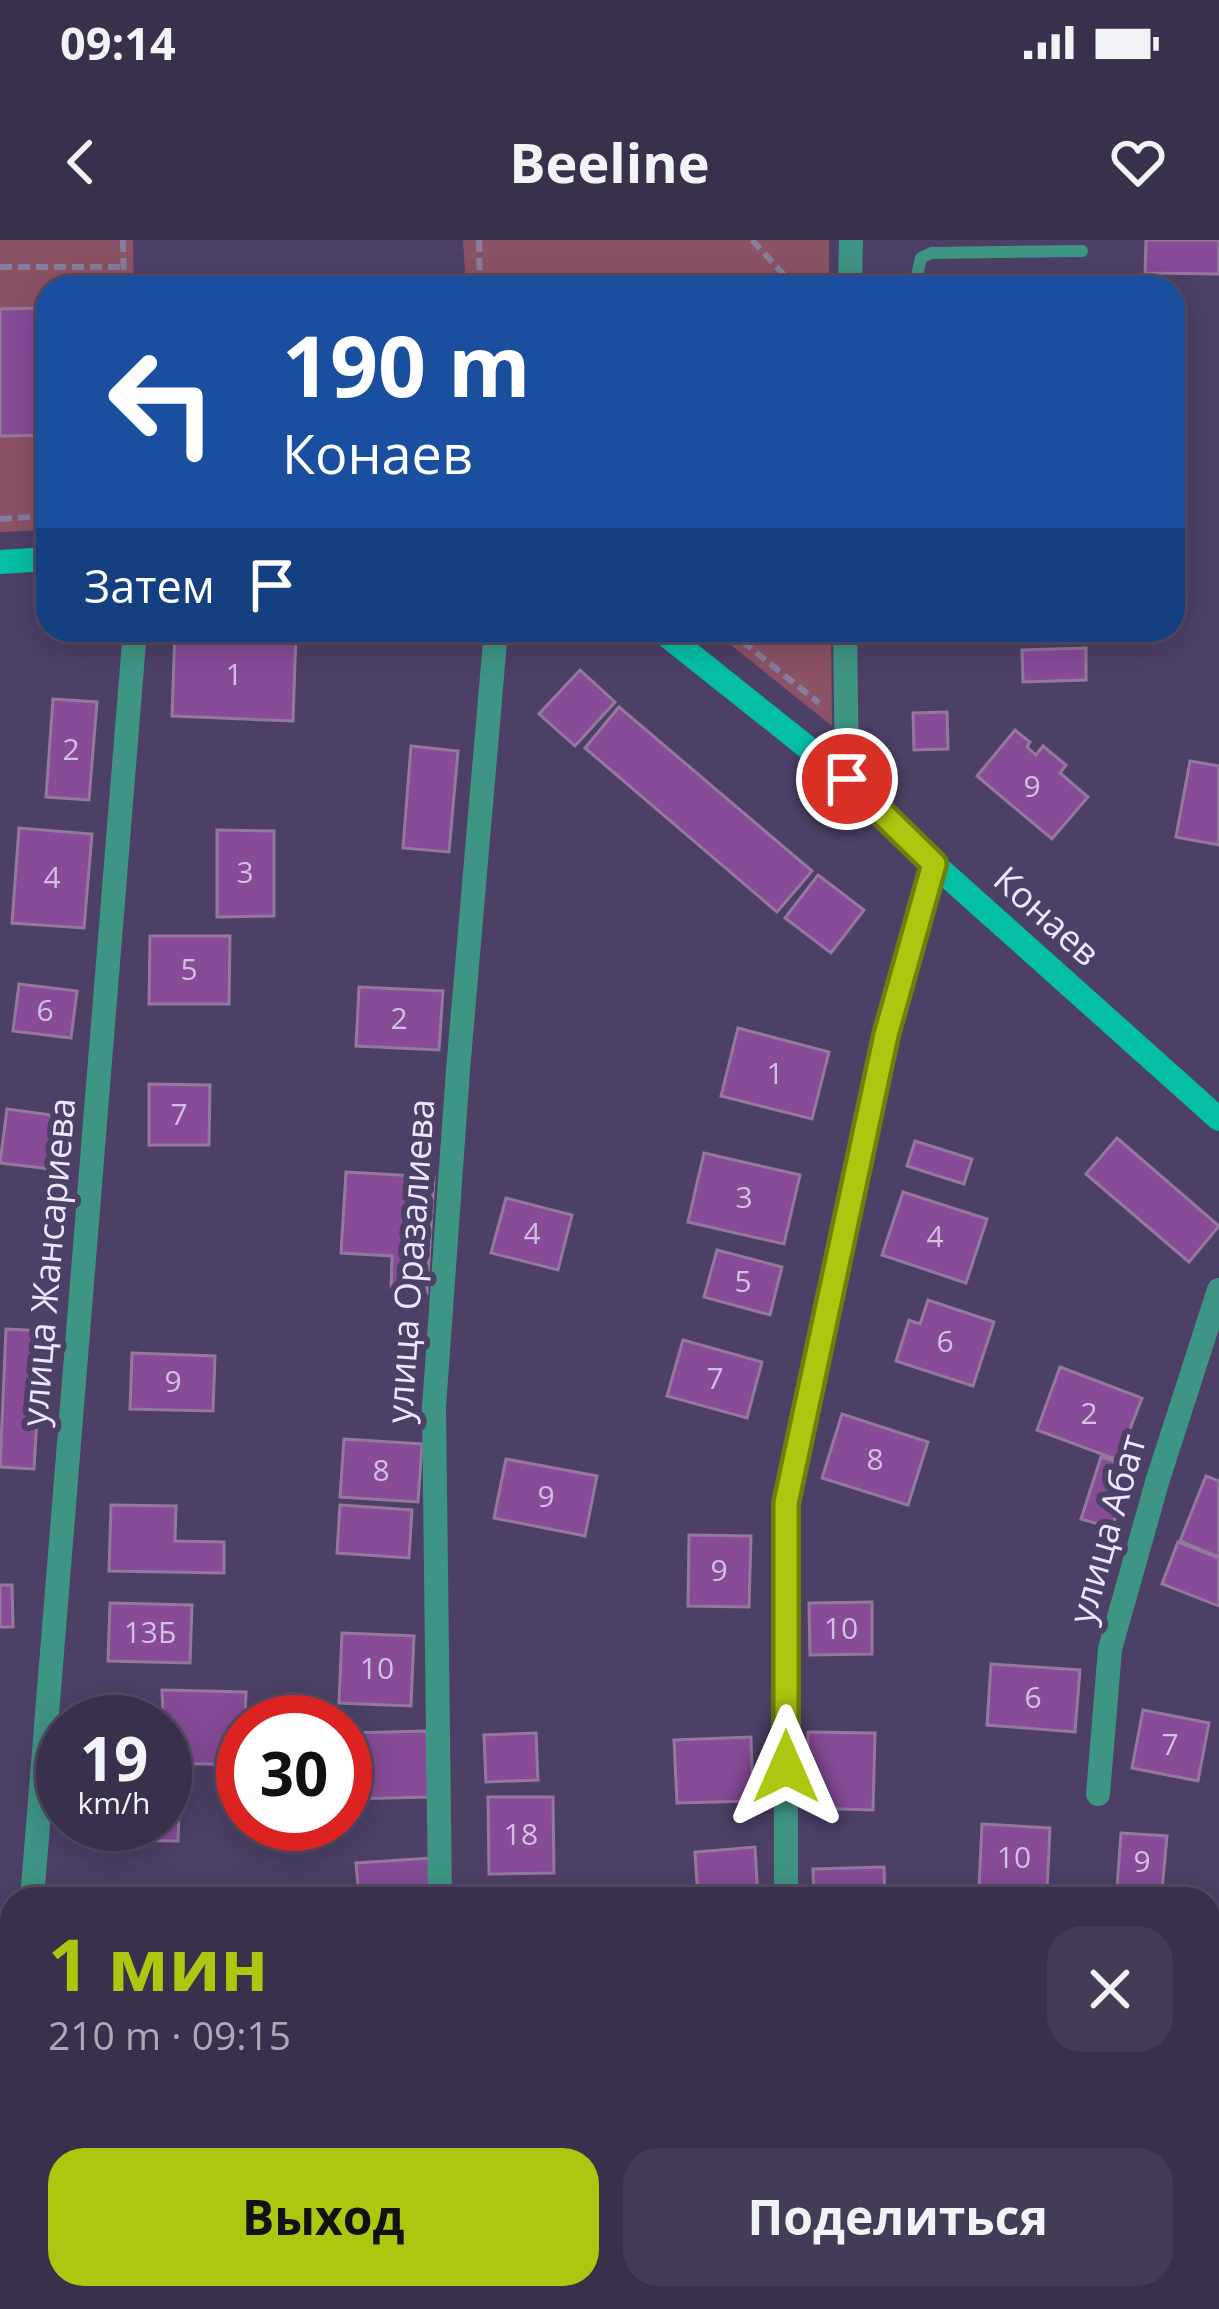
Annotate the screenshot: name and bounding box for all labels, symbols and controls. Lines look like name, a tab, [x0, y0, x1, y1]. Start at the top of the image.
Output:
text: 09:14	[60, 12, 176, 73]
text: Beeline	[509, 125, 710, 199]
icon: back	[48, 129, 114, 195]
icon: heart	[1105, 129, 1171, 195]
text: 190 m	[282, 307, 530, 422]
icon: left	[84, 324, 240, 480]
text: Конаев	[282, 416, 473, 490]
icon: arrive	[239, 552, 305, 618]
text: Затем	[84, 555, 215, 616]
house number: 1	[225, 653, 243, 694]
house number: 2	[62, 728, 80, 769]
pin	[796, 728, 898, 830]
icon: arrive	[814, 746, 880, 812]
house number: 9	[1023, 765, 1041, 806]
house number: 3	[236, 851, 254, 892]
street label: Конаев	[984, 855, 1111, 976]
house number: 4	[43, 856, 61, 897]
house number: 5	[180, 948, 198, 989]
house number: 6	[36, 989, 54, 1030]
house number: 2	[390, 997, 408, 1038]
house number: 1	[766, 1052, 784, 1093]
house number: 7	[170, 1093, 188, 1134]
street label: улица Жансариева	[9, 1096, 86, 1428]
street label: улица Оразалиева	[374, 1097, 445, 1425]
house number: 3	[735, 1176, 753, 1217]
house number: 4	[523, 1212, 541, 1253]
house number: 4	[926, 1215, 944, 1256]
house number: 5	[734, 1260, 752, 1301]
house number: 6	[936, 1320, 954, 1361]
house number: 7	[706, 1357, 724, 1398]
house number: 9	[164, 1360, 182, 1401]
house number: 2	[1080, 1392, 1098, 1433]
street label: улица Абат	[1056, 1429, 1157, 1629]
house number: 8	[866, 1438, 884, 1479]
house number: 8	[372, 1449, 390, 1490]
house number: 9	[537, 1475, 555, 1516]
house number: 9	[710, 1549, 728, 1590]
house number: 10	[824, 1607, 858, 1648]
house number: 13Б	[124, 1611, 176, 1652]
house number: 10	[360, 1647, 394, 1688]
house number: 6	[1024, 1676, 1042, 1717]
speed limit sign: 30	[216, 1695, 372, 1851]
position arrow	[723, 1704, 849, 1830]
text: 19	[80, 1717, 148, 1799]
house number: 7	[1161, 1723, 1179, 1764]
text: km/h	[78, 1782, 150, 1823]
house number: 18	[504, 1813, 538, 1854]
house number: 10	[997, 1836, 1031, 1877]
house number: 9	[1133, 1840, 1151, 1881]
text: 1 мин	[48, 1914, 268, 2012]
button: close	[1047, 1926, 1173, 2052]
text: 210 m · 09:15	[48, 2008, 291, 2061]
button: Выход	[48, 2148, 599, 2286]
button: Поделиться	[623, 2148, 1173, 2286]

